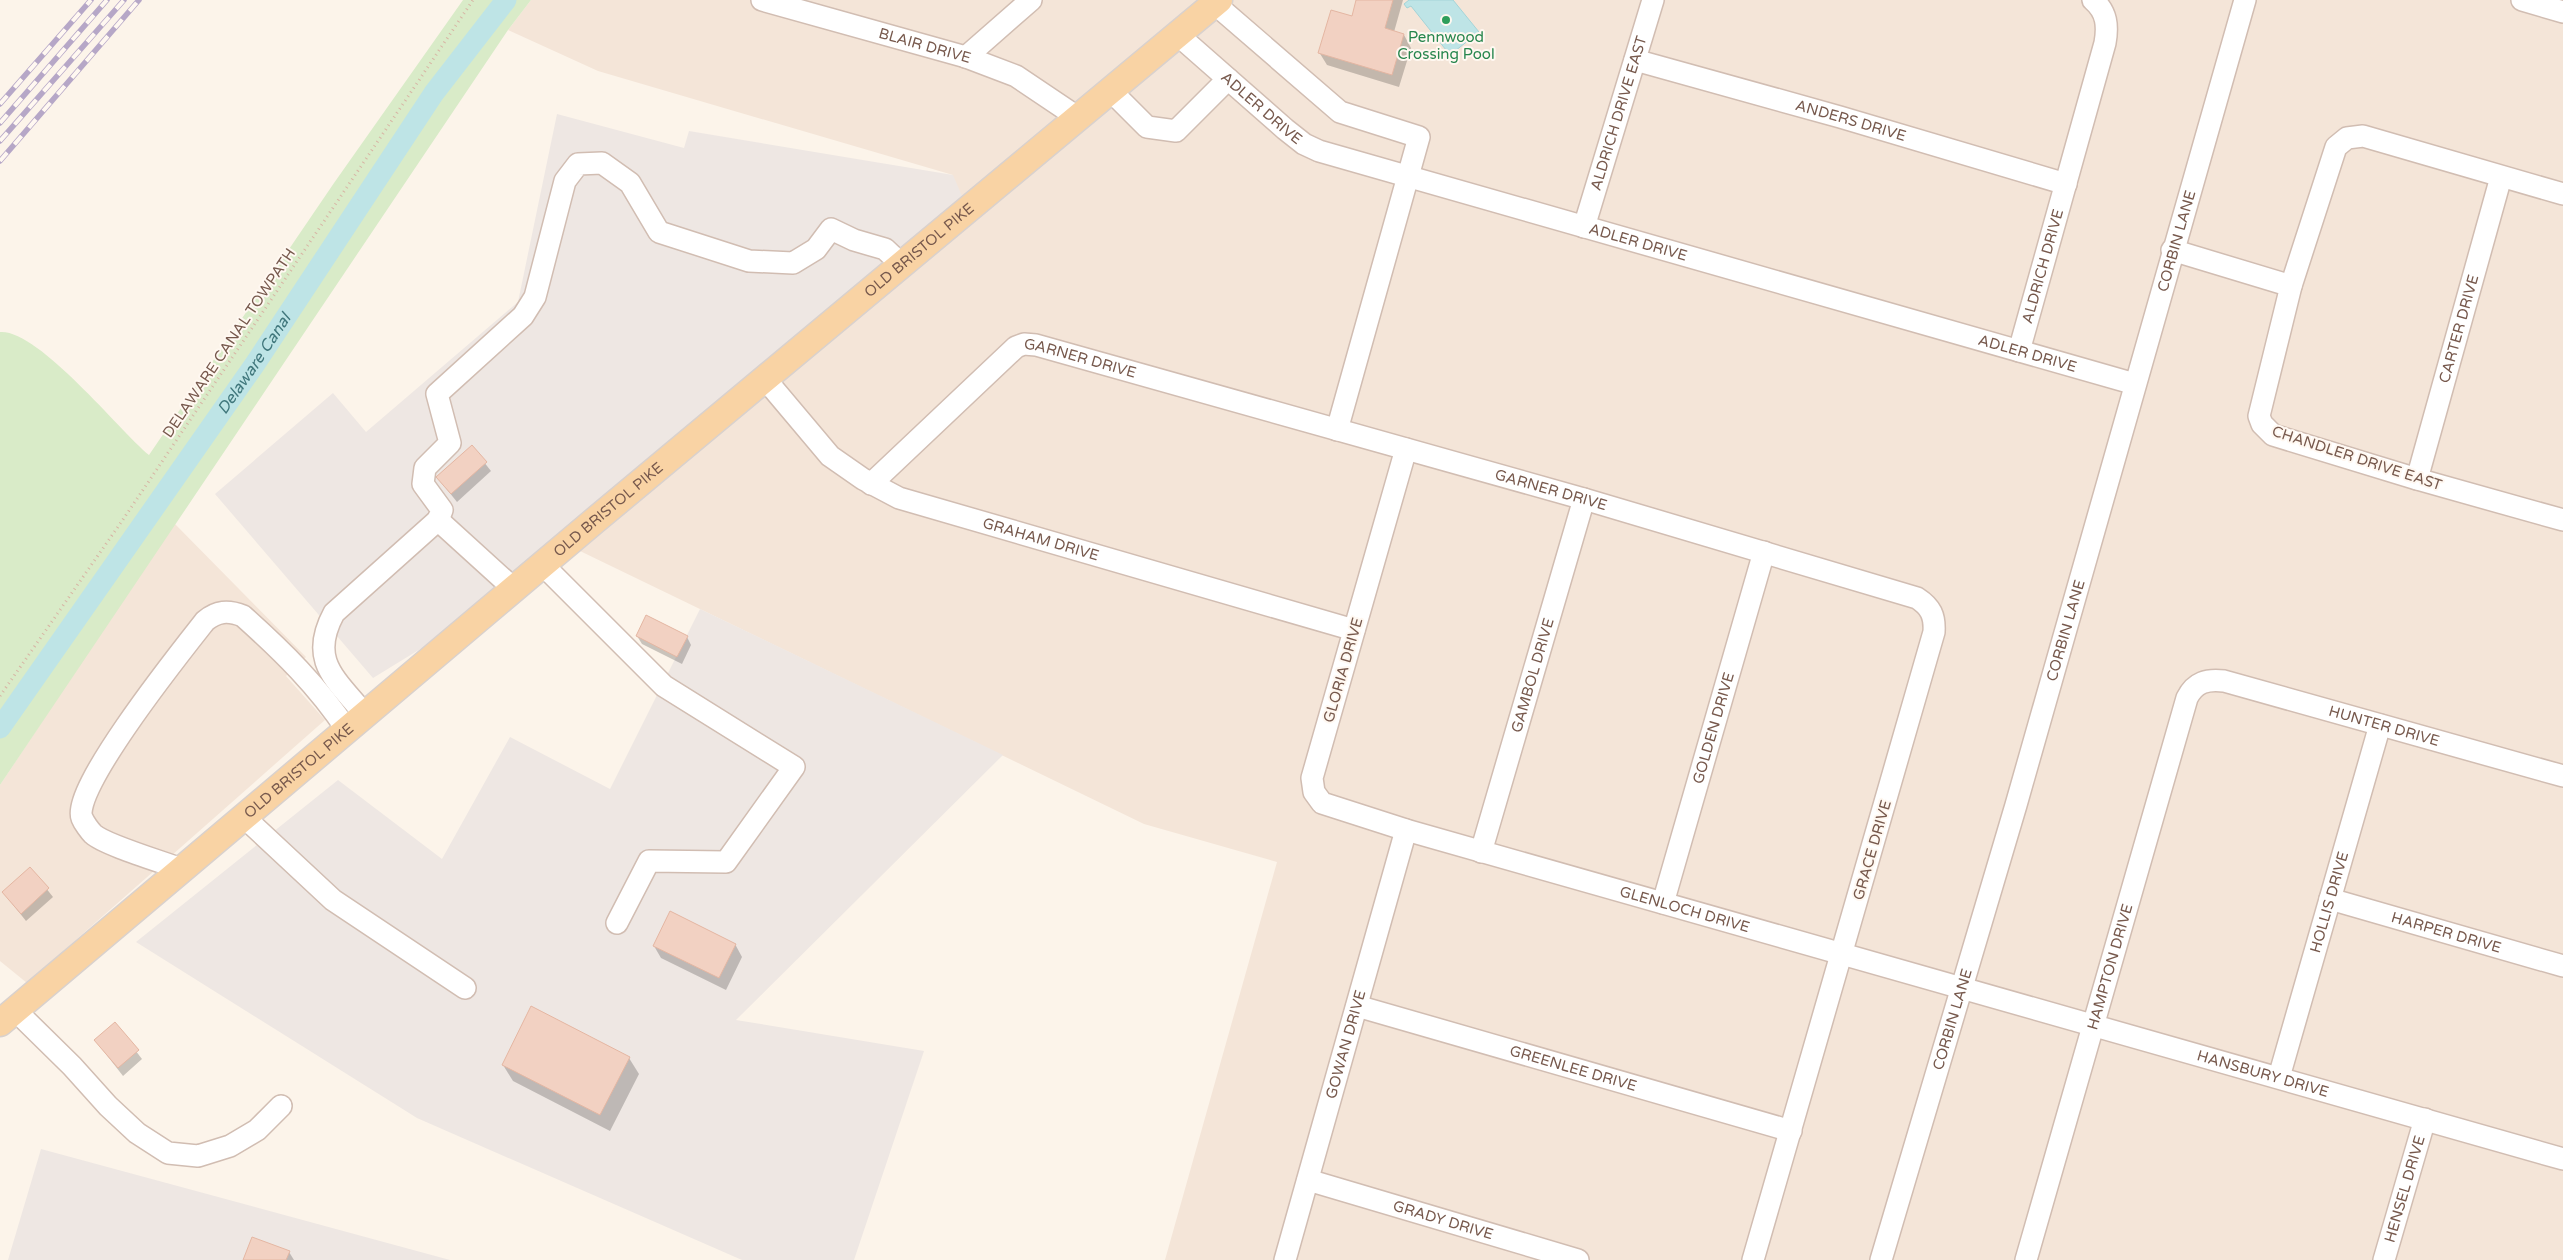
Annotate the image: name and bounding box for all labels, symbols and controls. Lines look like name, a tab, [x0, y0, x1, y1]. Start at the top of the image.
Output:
marker: Pennwood Crossing Pool	[1440, 14, 1452, 26]
street label: BLAIR DRIVE	[877, 24, 973, 67]
place label: Pennwood Crossing Pool	[1397, 28, 1495, 63]
street label: ALDRICH DRIVE EAST	[1587, 34, 1651, 193]
street label: ADLER DRIVE	[1217, 68, 1306, 148]
street label: ANDERS DRIVE	[1793, 96, 1908, 145]
street label: CORBIN LANE	[2153, 188, 2199, 294]
street label: OLD BRISTOL PIKE	[861, 199, 978, 301]
street label: ALDRICH DRIVE	[2018, 207, 2067, 325]
street label: ADLER DRIVE	[1587, 220, 1689, 265]
street label: DELAWARE CANAL TOWPATH	[159, 245, 299, 441]
street label: CARTER DRIVE	[2435, 272, 2482, 385]
water label: Delaware Canal	[213, 308, 297, 418]
street label: ADLER DRIVE	[1976, 331, 2079, 376]
street label: GARNER DRIVE	[1023, 335, 1138, 382]
street label: CHANDLER DRIVE EAST	[2270, 422, 2444, 494]
street label: OLD BRISTOL PIKE	[550, 458, 667, 561]
street label: GARNER DRIVE	[1493, 465, 1609, 514]
street label: GRAHAM DRIVE	[981, 514, 1101, 565]
street label: CORBIN LANE	[2043, 578, 2089, 683]
street label: GLORIA DRIVE	[1319, 615, 1367, 725]
street label: GAMBOL DRIVE	[1507, 616, 1558, 735]
street label: GOLDEN DRIVE	[1689, 670, 1738, 786]
street label: HUNTER DRIVE	[2327, 702, 2442, 750]
street label: OLD BRISTOL PIKE	[240, 719, 357, 822]
street label: GRACE DRIVE	[1849, 798, 1895, 902]
street label: HOLLIS DRIVE	[2306, 849, 2352, 955]
street label: GLENLOCH DRIVE	[1618, 882, 1752, 936]
street label: HAMPTON DRIVE	[2083, 902, 2137, 1032]
street label: HARPER DRIVE	[2389, 908, 2503, 957]
street label: CORBIN LANE	[1929, 967, 1976, 1072]
street label: GOWAN DRIVE	[1322, 988, 1370, 1101]
street label: GREENLEE DRIVE	[1508, 1041, 1639, 1095]
street label: HANSBURY DRIVE	[2195, 1046, 2331, 1101]
street label: HENSEL DRIVE	[2381, 1133, 2429, 1245]
street label: GRADY DRIVE	[1391, 1197, 1495, 1243]

